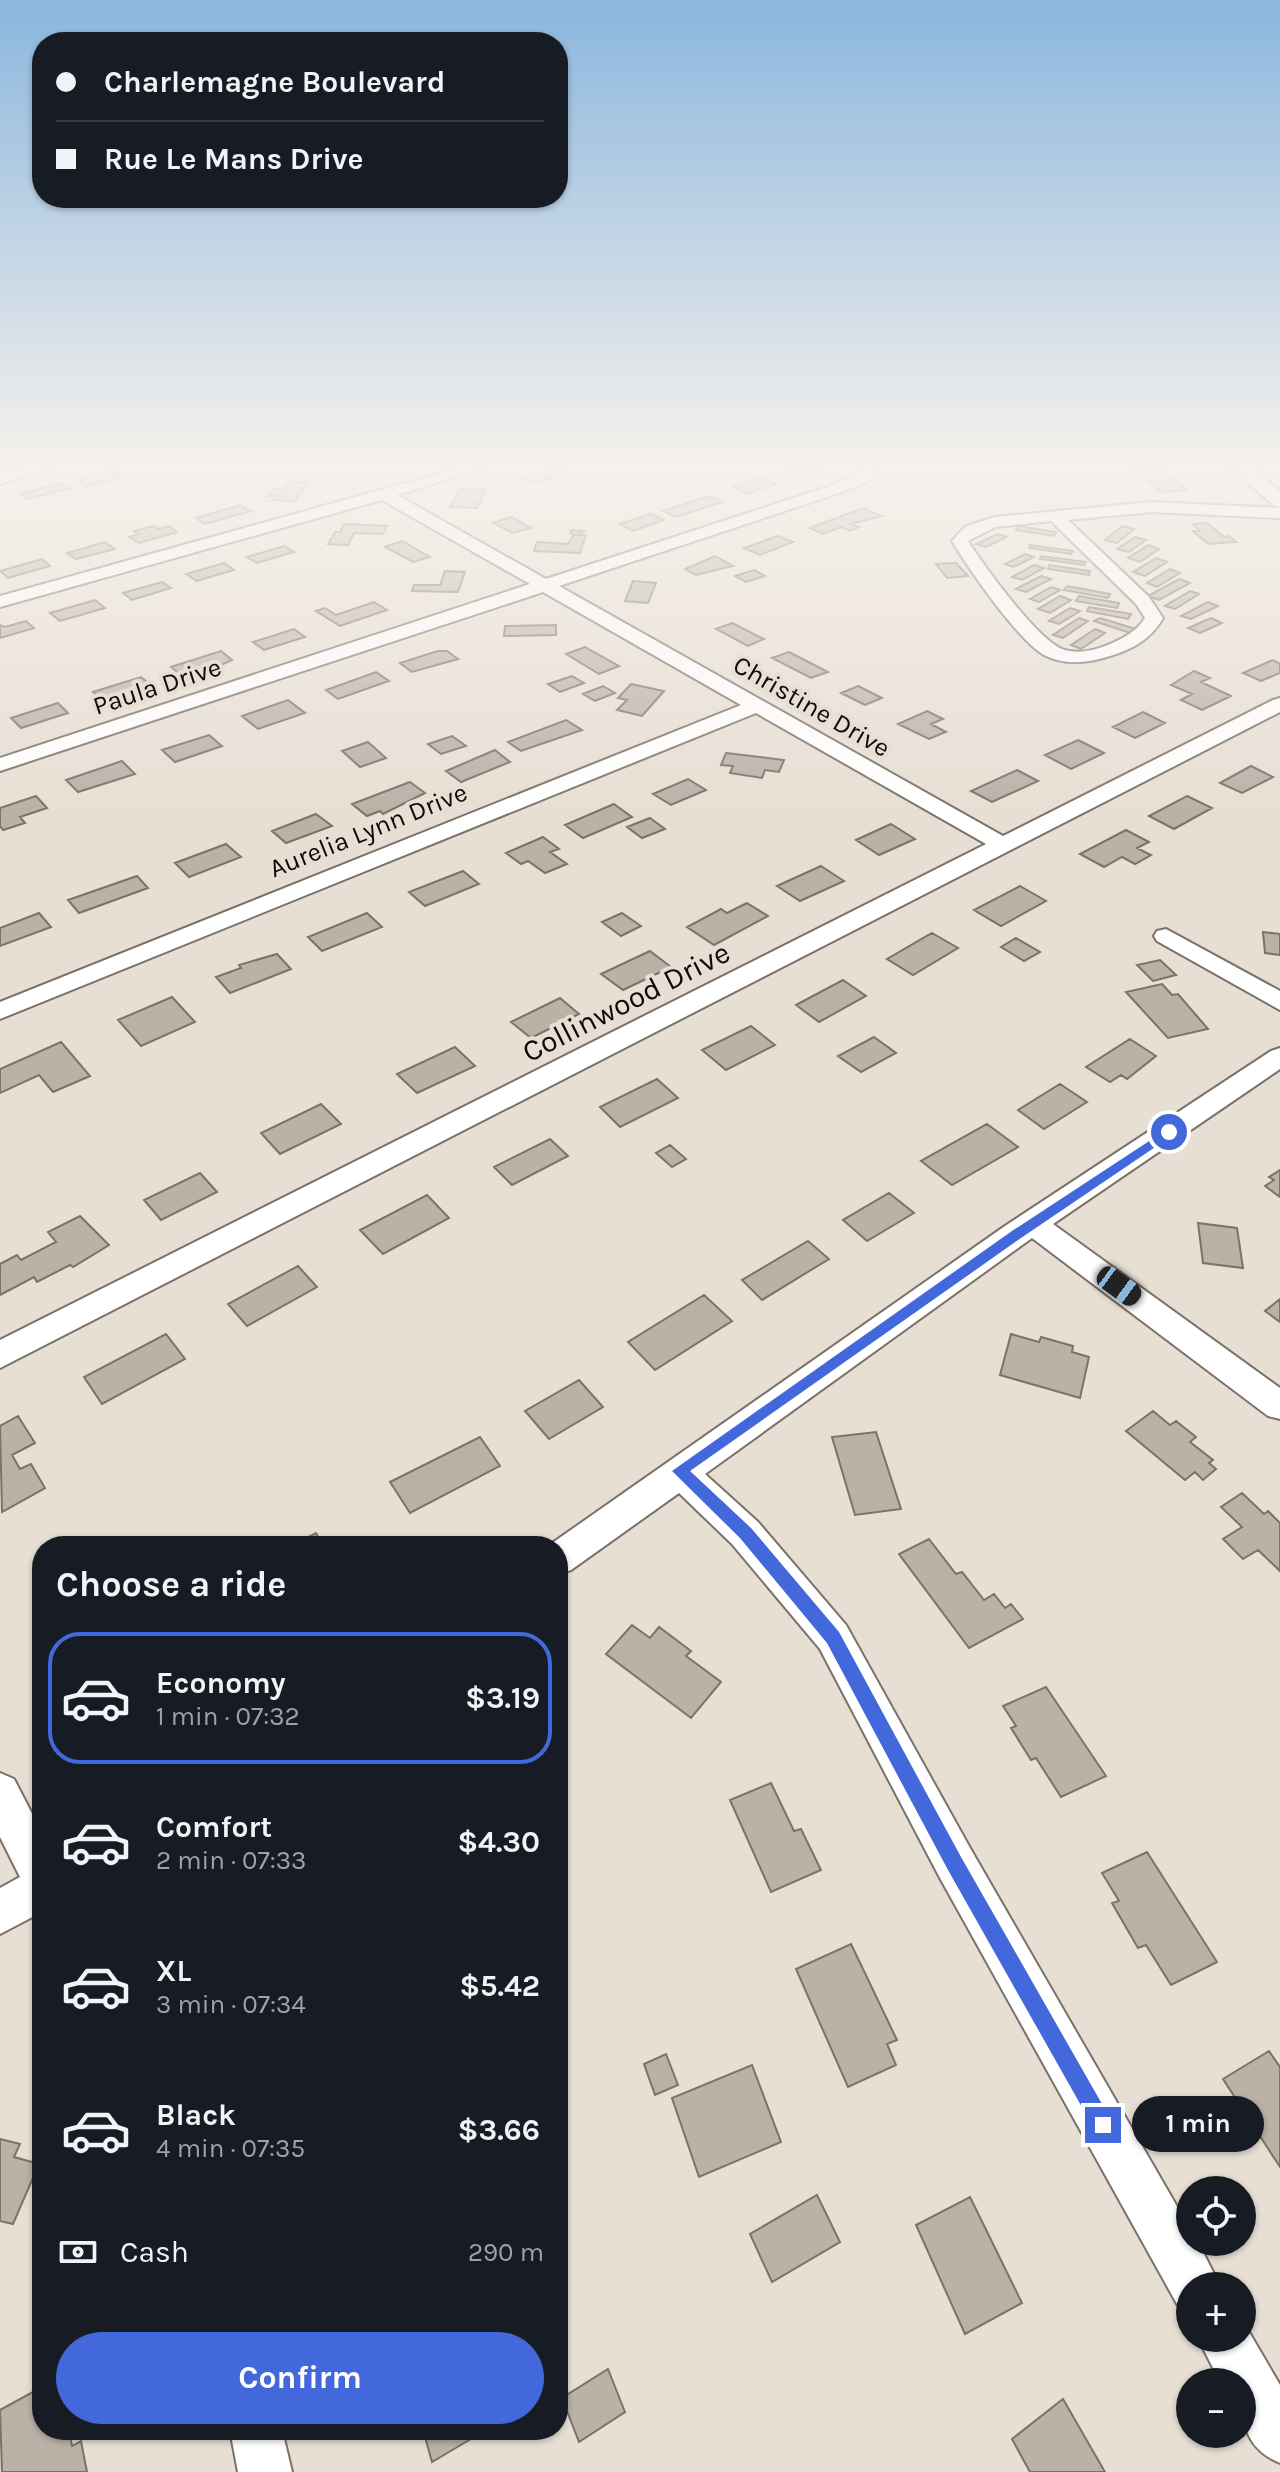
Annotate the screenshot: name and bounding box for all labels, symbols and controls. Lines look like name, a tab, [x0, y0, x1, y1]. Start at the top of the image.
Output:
text: Charlemagne Boulevard	[104, 64, 445, 100]
text: Rue Le Mans Drive	[104, 141, 364, 177]
street label: Christine Drive	[728, 649, 896, 764]
street label: Paula Drive	[89, 651, 225, 722]
street label: Aurelia Lynn Drive	[265, 777, 472, 884]
street label: Collinwood Drive	[516, 934, 736, 1070]
route start	[1151, 1114, 1187, 1150]
car	[1093, 1262, 1145, 1310]
text: Choose a ride	[56, 1563, 286, 1605]
icon: car	[60, 1662, 132, 1734]
text: Economy	[156, 1665, 286, 1701]
text: $3.19	[465, 1680, 540, 1716]
text: 1 min · 07:32	[156, 1701, 300, 1732]
icon: car	[60, 1806, 132, 1878]
text: Comfort	[156, 1809, 272, 1845]
text: $4.30	[457, 1824, 540, 1860]
text: 2 min · 07:33	[156, 1845, 306, 1876]
icon: car	[60, 1950, 132, 2022]
text: XL	[156, 1953, 191, 1989]
text: $5.42	[459, 1968, 540, 2004]
text: 3 min · 07:34	[156, 1989, 306, 2020]
icon: car	[60, 2094, 132, 2166]
text: Black	[156, 2097, 236, 2133]
callout: 1 min	[1131, 2097, 1263, 2153]
route end	[1085, 2107, 1121, 2143]
text: 1 min	[1165, 2108, 1231, 2139]
text: $3.66	[458, 2112, 540, 2148]
text: 4 min · 07:35	[156, 2133, 305, 2164]
map controls	[1176, 2176, 1256, 2448]
button: locate	[1176, 2176, 1256, 2256]
icon: cash	[56, 2230, 100, 2274]
text: Cash	[120, 2234, 189, 2270]
text: 290 m	[468, 2237, 544, 2268]
button: +	[1176, 2272, 1256, 2352]
button: Confirm	[56, 2332, 544, 2424]
button: −	[1176, 2368, 1256, 2448]

